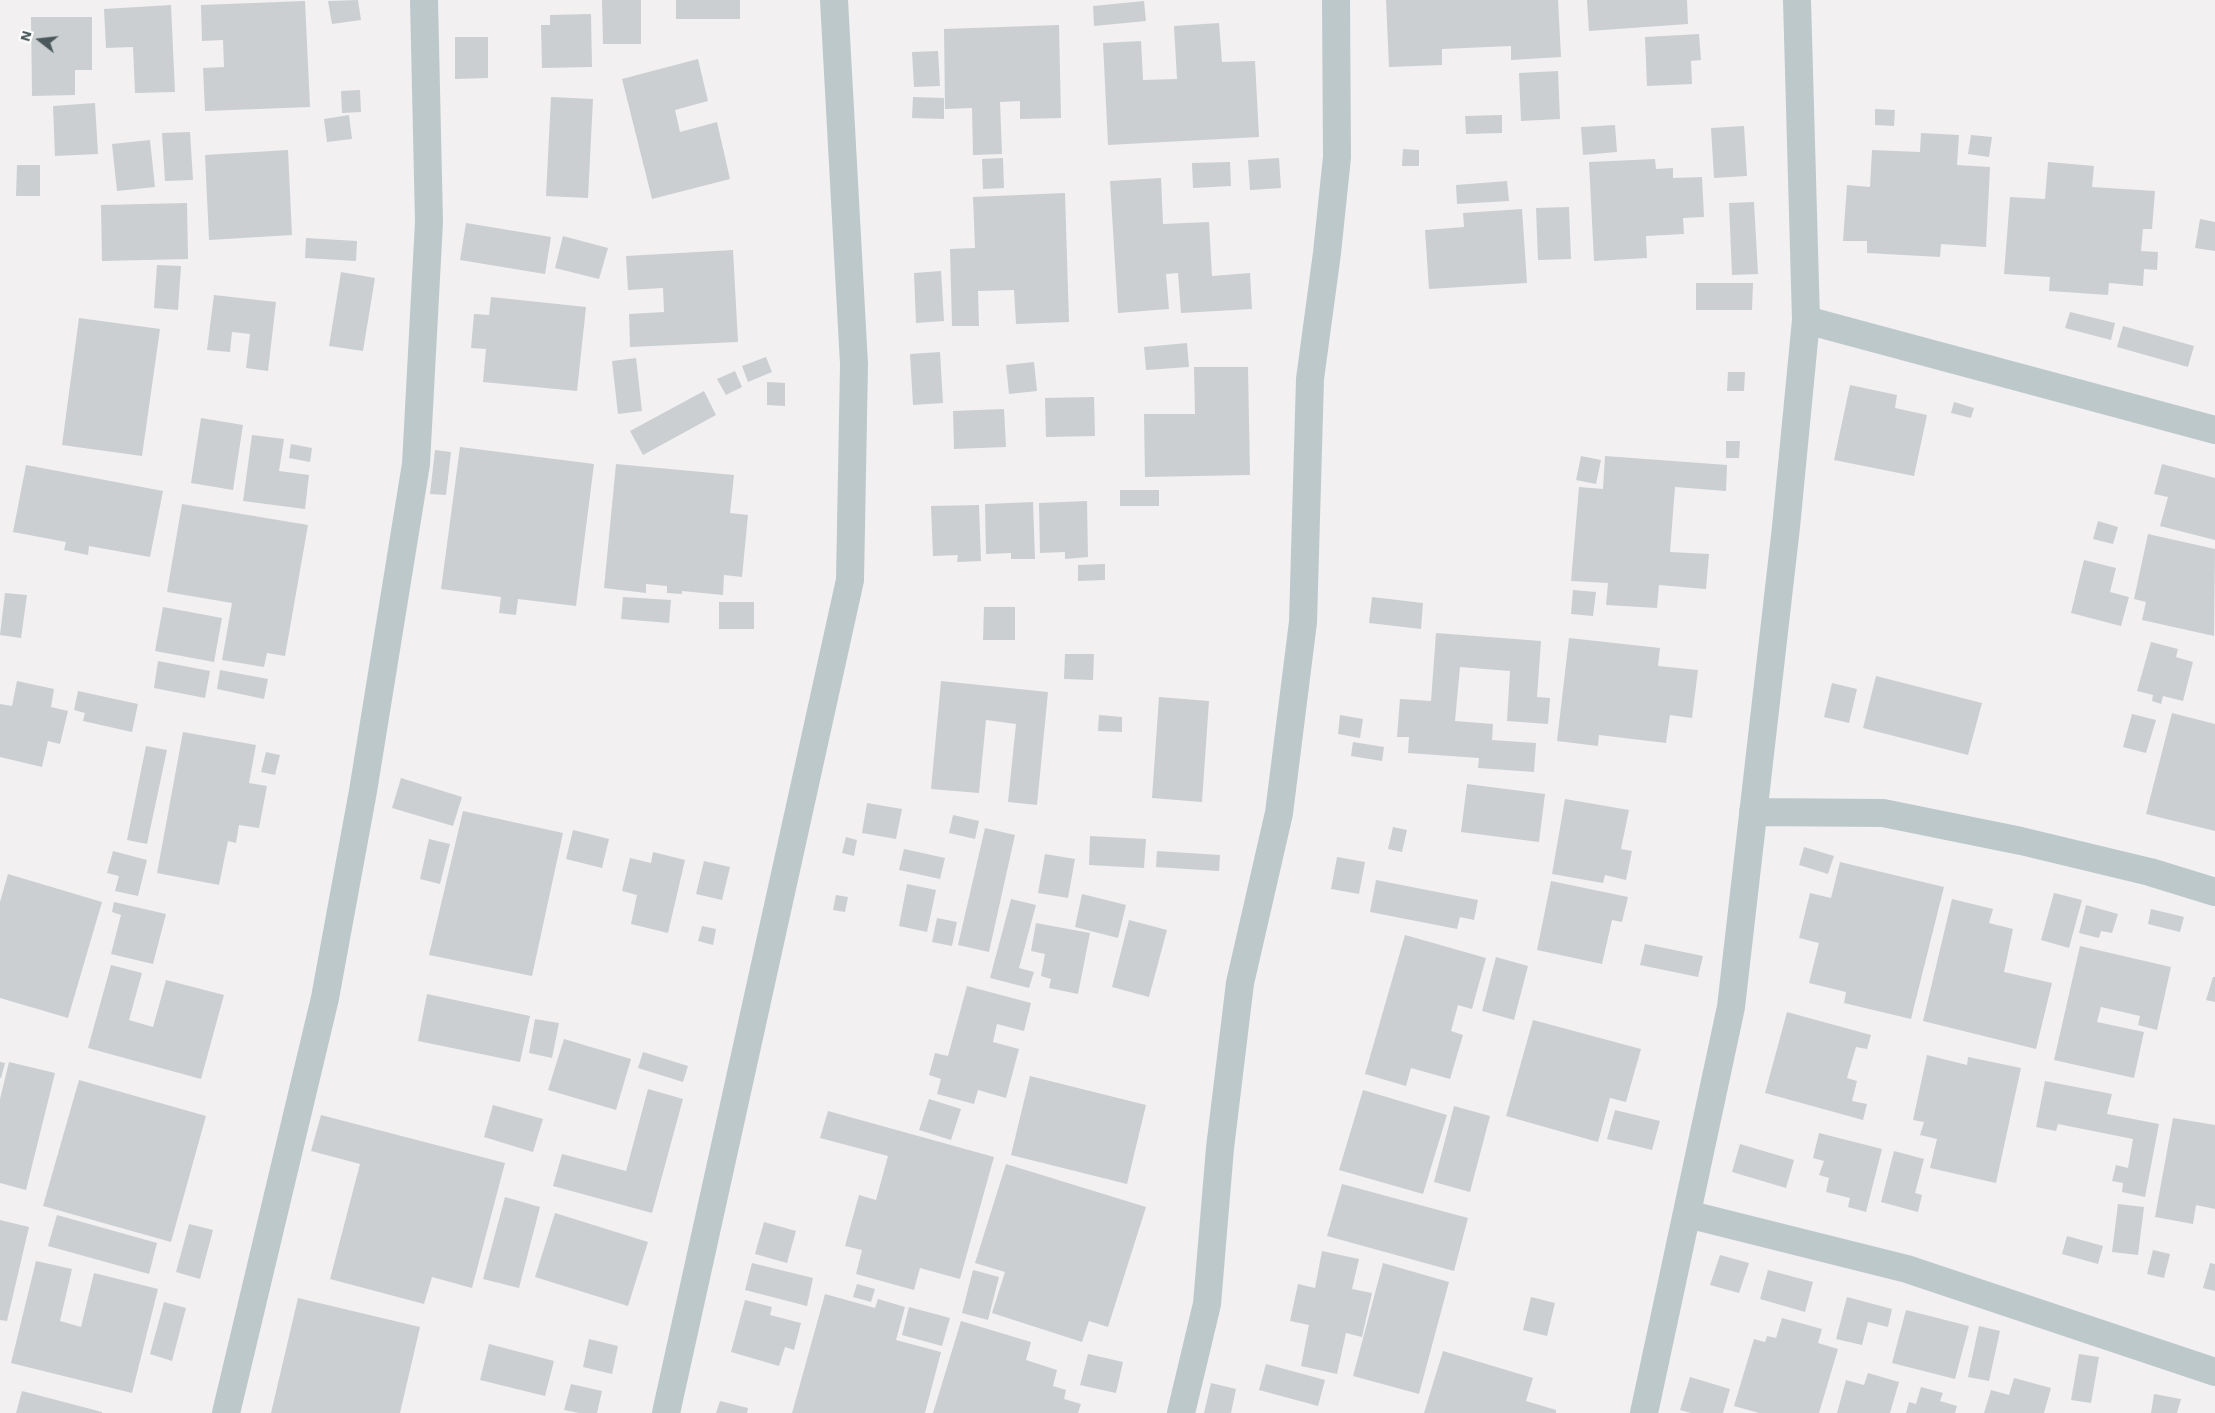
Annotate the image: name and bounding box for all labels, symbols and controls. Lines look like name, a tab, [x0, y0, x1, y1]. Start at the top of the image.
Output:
north arrow	[15, 15, 65, 65]
text: N	[16, 29, 35, 43]

